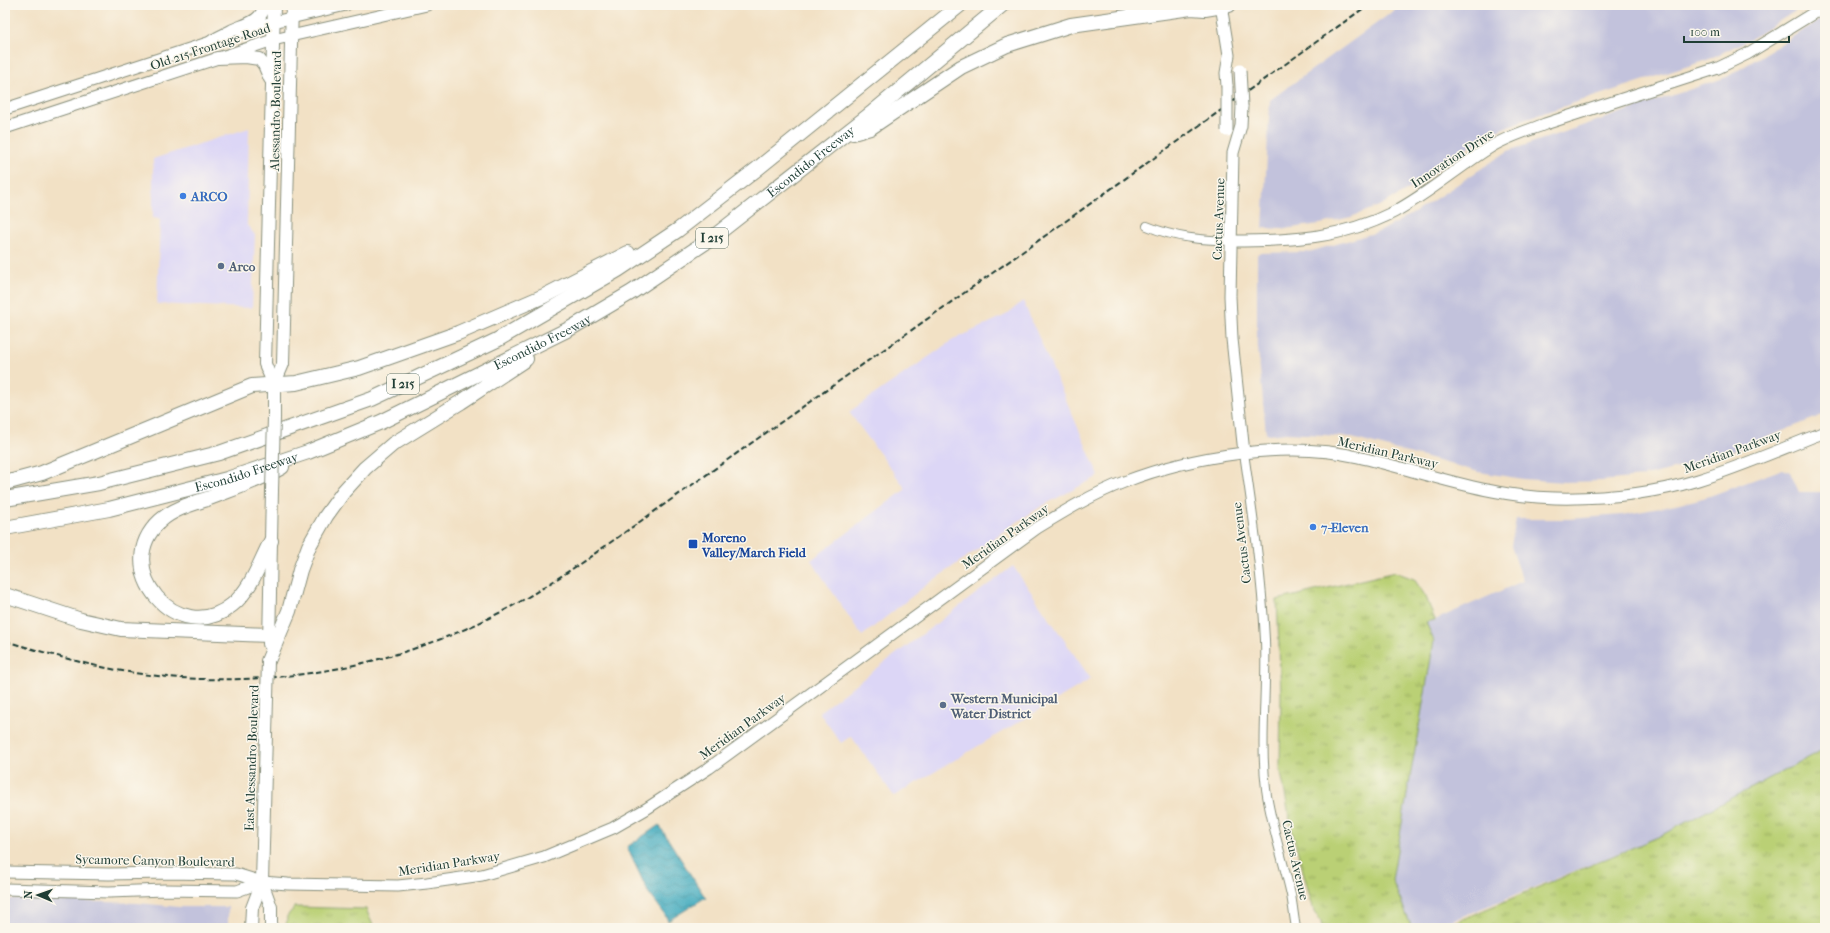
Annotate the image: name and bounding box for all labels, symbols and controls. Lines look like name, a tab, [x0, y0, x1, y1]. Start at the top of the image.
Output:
scale bar	[1684, 18, 1789, 44]
street label: Old 215 Frontage Road	[148, 20, 273, 73]
text: 100 m	[1690, 25, 1720, 39]
street label: Alessandro Boulevard	[267, 50, 284, 172]
street label: Escondido Freeway	[764, 122, 858, 200]
street label: Innovation Drive	[1408, 126, 1497, 191]
street label: Cactus Avenue	[1210, 177, 1227, 260]
place label: ARCO	[190, 189, 228, 204]
marker: ARCO	[178, 191, 188, 201]
road number: I 215	[696, 228, 728, 248]
place label: Arco	[228, 259, 256, 274]
marker: Arco	[216, 261, 226, 271]
street label: Escondido Freeway	[491, 310, 595, 373]
road number: I 215	[387, 374, 419, 394]
street label: Meridian Parkway	[1681, 426, 1784, 476]
street label: Meridian Parkway	[1336, 434, 1441, 472]
street label: Escondido Freeway	[193, 449, 301, 495]
street label: Meridian Parkway	[959, 500, 1053, 572]
street label: Cactus Avenue	[1229, 501, 1254, 585]
place label: 7-Eleven	[1320, 520, 1369, 535]
marker: 7-Eleven	[1308, 522, 1318, 532]
place label: Moreno Valley/March Field	[701, 530, 807, 561]
marker: Moreno Valley/March Field	[687, 538, 699, 550]
street label: East Alessandro Boulevard	[241, 684, 262, 831]
street label: Meridian Parkway	[696, 689, 789, 763]
place label: Western Municipal Water District	[950, 691, 1058, 721]
marker: Western Municipal Water District	[938, 700, 948, 710]
street label: Cactus Avenue	[1279, 818, 1312, 902]
street label: Meridian Parkway	[397, 848, 502, 879]
street label: Sycamore Canyon Boulevard	[75, 852, 236, 869]
north arrow	[18, 875, 58, 915]
text: N	[22, 890, 35, 899]

